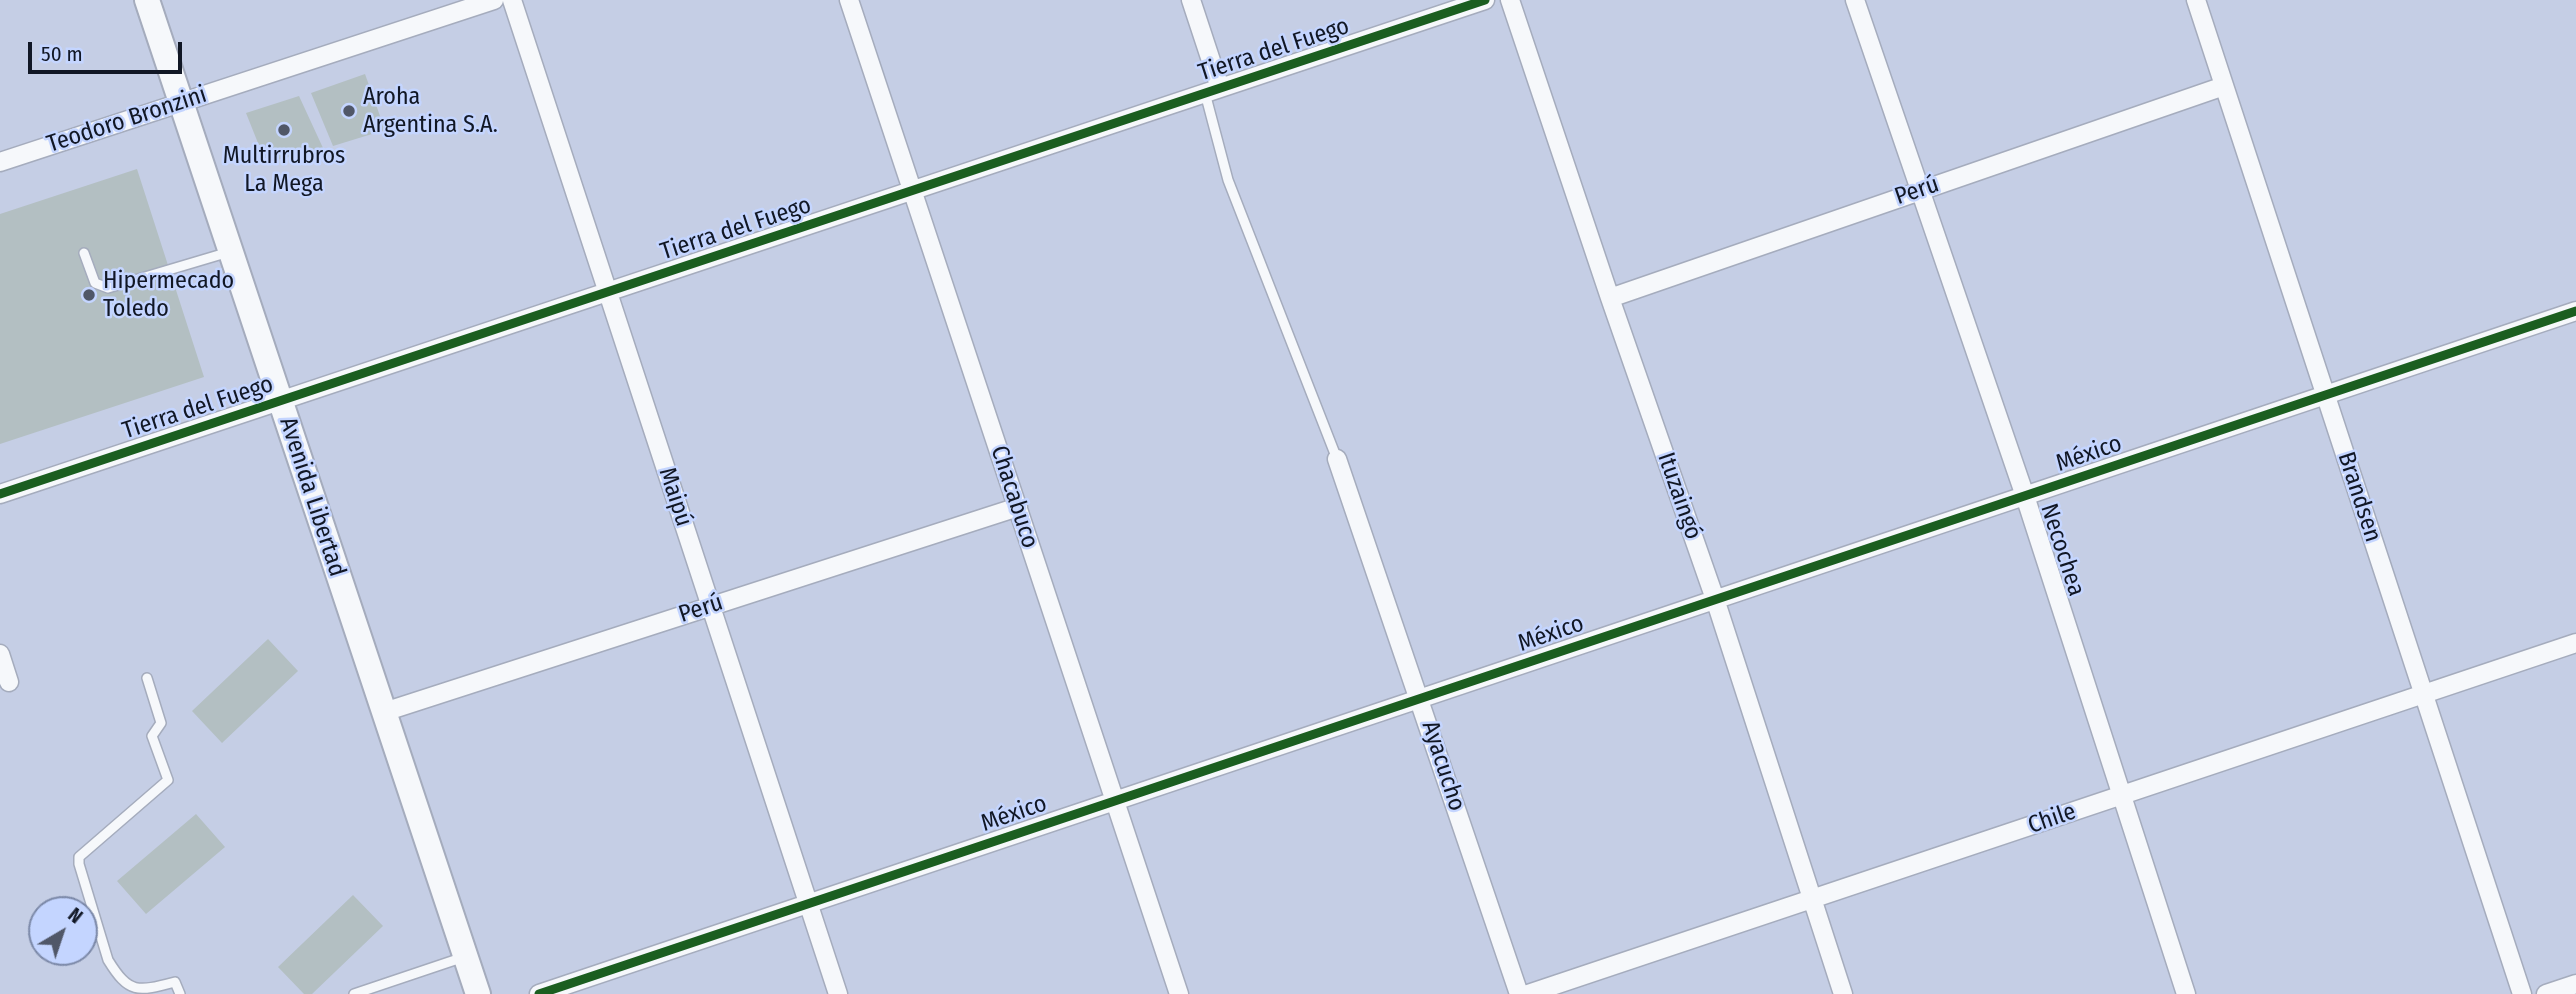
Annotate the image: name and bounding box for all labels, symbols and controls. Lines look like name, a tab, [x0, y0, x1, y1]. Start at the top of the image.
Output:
street label: Tierra del Fuego	[1195, 12, 1353, 88]
scale bar	[32, 28, 186, 72]
text: 50 m	[41, 41, 83, 67]
street label: Teodoro Bronzini	[44, 81, 210, 159]
place label: Aroha Argentina S.A.	[363, 83, 498, 139]
marker: Aroha Argentina S.A.	[341, 103, 357, 119]
marker: Multirrubros La Mega	[276, 122, 292, 138]
place label: Multirrubros La Mega	[223, 142, 345, 198]
street label: Perú	[1891, 170, 1943, 212]
street label: Tierra del Fuego	[657, 191, 815, 267]
place label: Hipermecado Toledo	[103, 267, 234, 323]
marker: Hipermecado Toledo	[81, 287, 97, 303]
street label: Tierra del Fuego	[119, 370, 277, 446]
street label: Avenida Libertad	[273, 414, 351, 580]
street label: México	[2052, 429, 2126, 479]
street label: Chacabuco	[984, 442, 1044, 552]
street label: Brandsen	[2331, 448, 2387, 546]
street label: Ituzaingó	[1651, 449, 1707, 543]
street label: Maipú	[652, 464, 698, 530]
street label: Necochea	[2034, 500, 2090, 600]
street label: Perú	[675, 588, 727, 630]
street label: México	[1514, 609, 1588, 659]
street label: Ayacucho	[1415, 717, 1471, 815]
street label: México	[977, 789, 1051, 839]
street label: Chile	[2024, 797, 2080, 841]
north arrow	[28, 896, 98, 966]
text: N	[64, 903, 87, 928]

